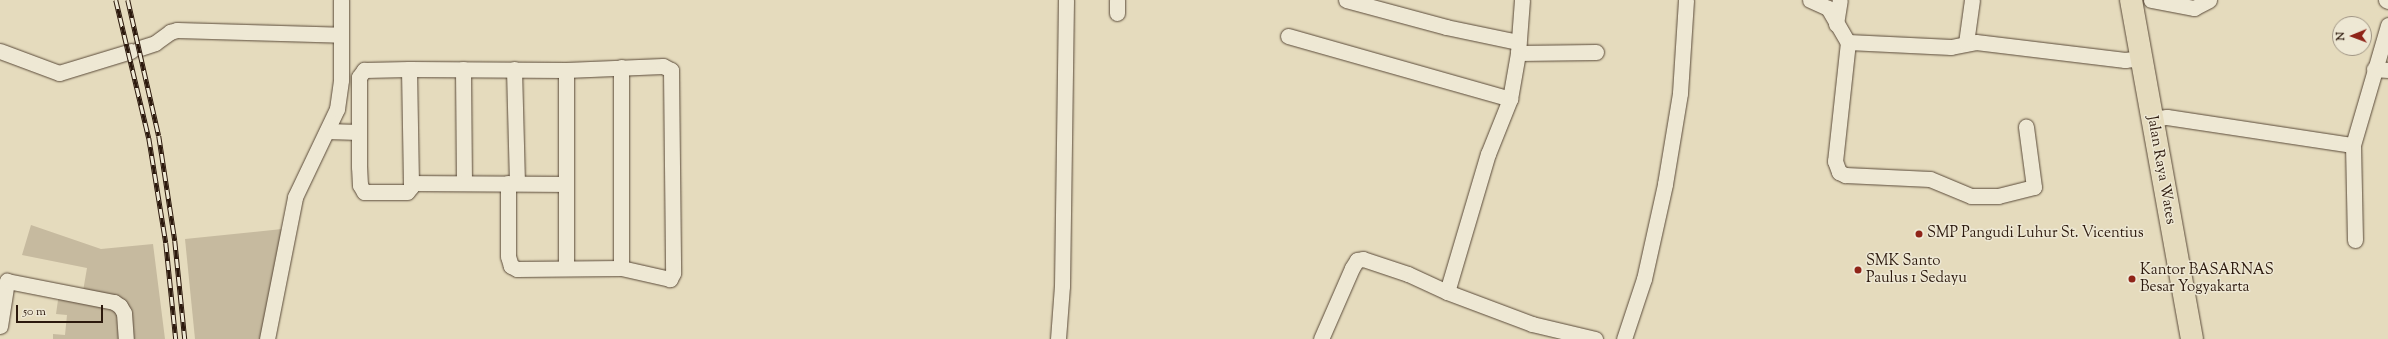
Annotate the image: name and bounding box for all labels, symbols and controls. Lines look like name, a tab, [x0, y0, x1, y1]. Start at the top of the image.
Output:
north arrow	[2332, 16, 2372, 56]
text: N	[2333, 32, 2349, 41]
street label: Jalan Raya Wates	[2143, 114, 2179, 226]
place label: SMP Pangudi Luhur St. Vicentius	[1927, 225, 2144, 243]
marker: SMP Pangudi Luhur St. Vicentius	[1914, 229, 1924, 239]
place label: SMK Santo Paulus 1 Sedayu	[1866, 252, 1967, 287]
place label: Kantor BASARNAS Besar Yogyakarta	[2140, 261, 2274, 296]
marker: SMK Santo Paulus 1 Sedayu	[1853, 265, 1863, 275]
marker: Kantor BASARNAS Besar Yogyakarta	[2127, 274, 2137, 284]
scale bar	[18, 297, 105, 323]
text: 50 m	[23, 303, 46, 321]

